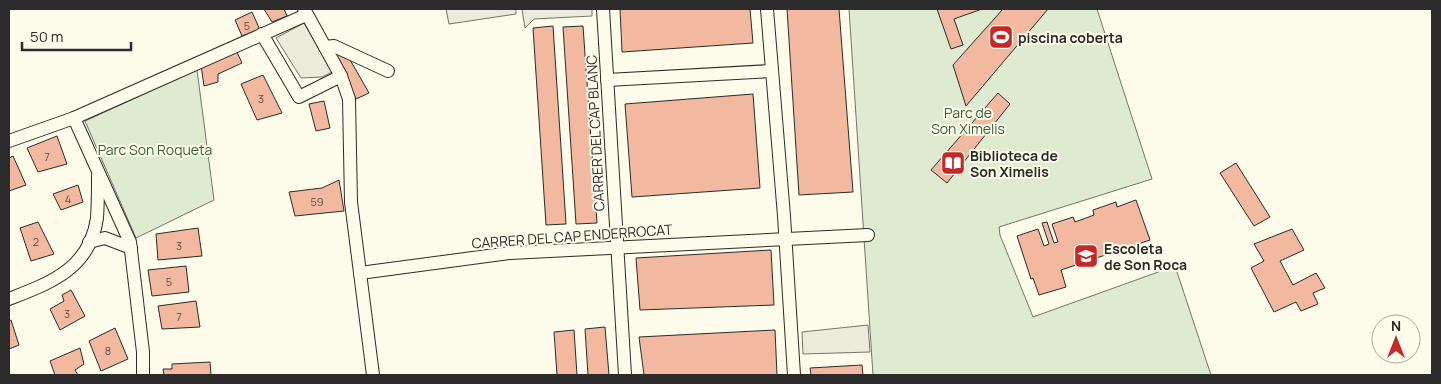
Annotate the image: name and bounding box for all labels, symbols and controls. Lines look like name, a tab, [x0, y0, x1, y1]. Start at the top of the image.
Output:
house number: 5	[244, 18, 250, 33]
scale bar	[22, 20, 131, 52]
sports icon: piscina coberta	[988, 24, 1014, 50]
text: 50 m	[30, 26, 64, 47]
place label: piscina coberta	[1018, 28, 1123, 47]
street label: CARRER DEL CAP BLANC	[581, 54, 609, 212]
house number: 3	[258, 91, 264, 106]
park label: Parc de Son Ximelis	[931, 103, 1005, 138]
park label: Parc Son Roqueta	[98, 140, 212, 159]
place label: Biblioteca de Son Ximelis	[970, 146, 1058, 181]
house number: 7	[44, 149, 50, 164]
library icon: Biblioteca de Son Ximelis	[940, 150, 966, 176]
house number: 4	[65, 191, 71, 206]
house number: 59	[310, 194, 324, 209]
street label: CARRER DEL CAP ENDERROCAT	[471, 219, 674, 252]
house number: 2	[33, 234, 39, 249]
house number: 3	[176, 238, 182, 253]
place label: Escoleta de Son Roca	[1104, 239, 1187, 274]
school or university icon: Escoleta de Son Roca	[1073, 243, 1099, 269]
house number: 5	[166, 274, 172, 289]
house number: 3	[64, 306, 70, 321]
house number: 7	[176, 309, 182, 324]
north arrow	[1371, 314, 1421, 364]
text: N	[1391, 316, 1401, 335]
house number: 8	[105, 343, 111, 358]

